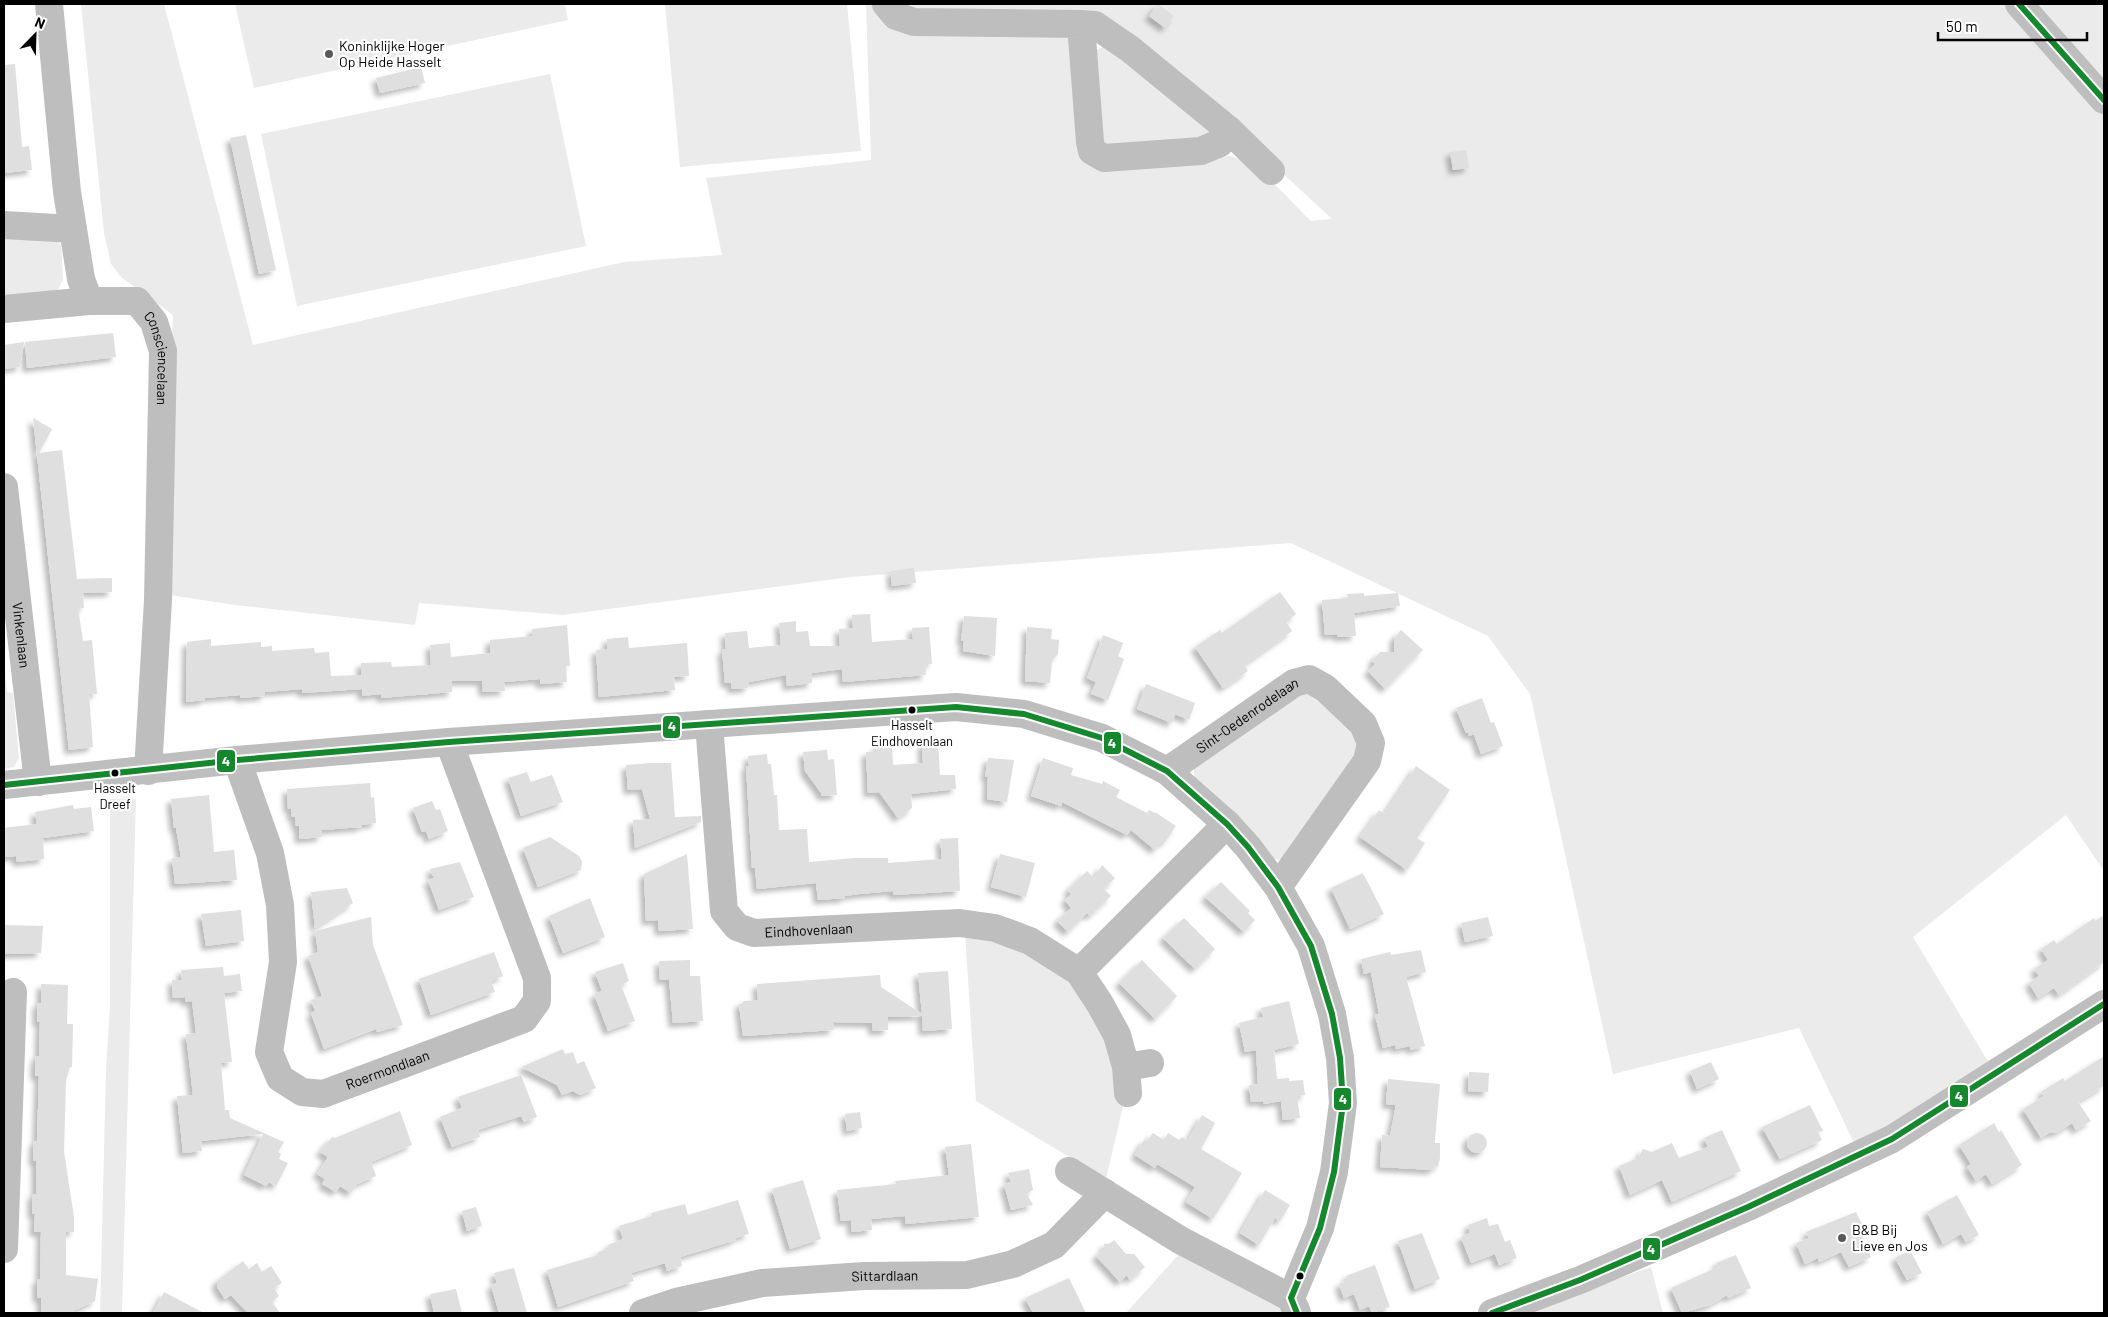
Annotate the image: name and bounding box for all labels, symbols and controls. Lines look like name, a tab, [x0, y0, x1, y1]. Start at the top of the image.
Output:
north arrow	[10, 10, 60, 60]
scale bar	[1938, 10, 2087, 42]
text: N	[33, 13, 48, 32]
text: 50 m	[1946, 17, 1978, 35]
place label: Koninklijke Hoger Op Heide Hasselt	[339, 37, 445, 70]
marker: Koninklijke Hoger Op Heide Hasselt	[323, 48, 335, 60]
street label: Consciencelaan	[141, 307, 172, 405]
street label: Vinkenlaan	[9, 601, 34, 669]
street label: Sint-Oedenrodelaan	[1193, 673, 1300, 756]
marker: Hasselt Eindhovenlaan	[907, 705, 917, 715]
line badge: 4	[662, 715, 681, 739]
text: 4	[668, 717, 676, 734]
place label: Hasselt Eindhovenlaan	[871, 717, 953, 749]
line badge: 4	[1103, 731, 1122, 755]
text: 4	[1108, 734, 1116, 751]
line badge: 4	[216, 749, 236, 773]
text: 4	[222, 752, 230, 769]
marker: Hasselt Dreef	[110, 768, 120, 778]
place label: Hasselt Dreef	[94, 780, 136, 812]
street label: Eindhovenlaan	[764, 919, 853, 940]
street label: Roermondlaan	[343, 1046, 432, 1093]
line badge: 4	[1949, 1084, 1969, 1108]
line badge: 4	[1333, 1087, 1352, 1111]
text: 4	[1955, 1087, 1963, 1104]
text: 4	[1339, 1090, 1347, 1107]
place label: B&B Bij Lieve en Jos	[1852, 1221, 1928, 1254]
marker: B&B Bij Lieve en Jos	[1836, 1232, 1848, 1244]
line badge: 4	[1642, 1237, 1661, 1261]
text: 4	[1647, 1240, 1655, 1257]
street label: Sittardlaan	[851, 1266, 918, 1285]
unlabelled marker	[1295, 1271, 1305, 1281]

